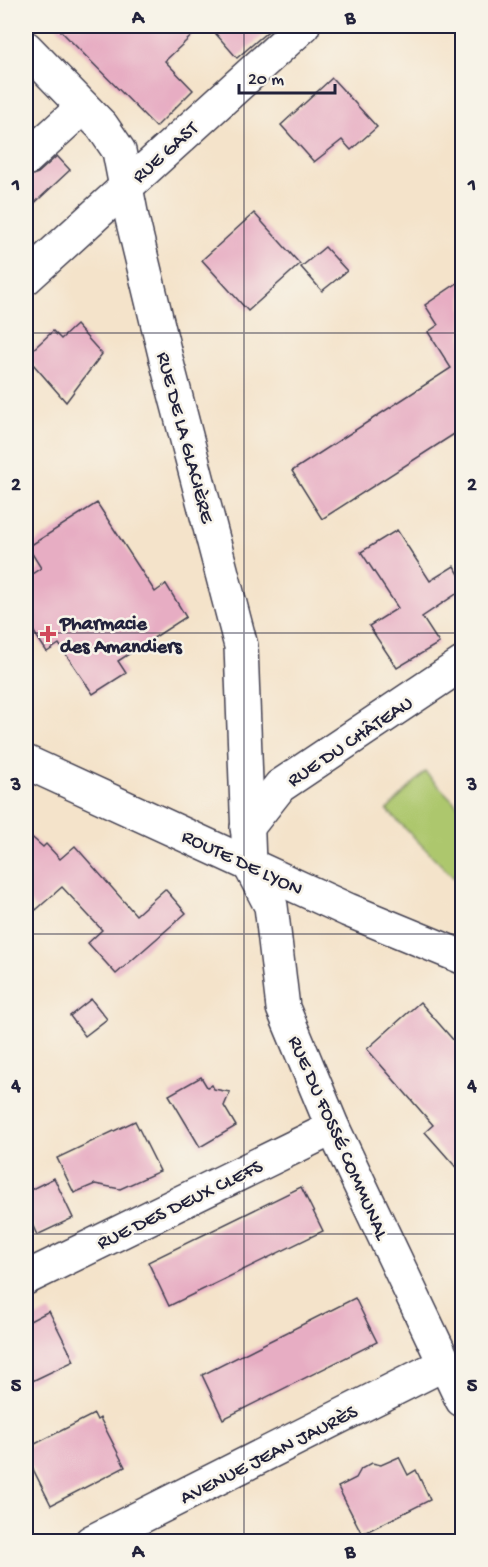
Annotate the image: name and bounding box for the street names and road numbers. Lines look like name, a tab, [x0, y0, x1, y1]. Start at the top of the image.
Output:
street label: RUE GAST	[129, 117, 205, 189]
street label: RUE DE LA GLACIÈRE	[150, 350, 219, 527]
street label: RUE DU CHÂTEAU	[283, 692, 418, 793]
street label: ROUTE DE LYON	[177, 826, 306, 902]
street label: RUE DU FOSSÉ COMMUNAL	[281, 1032, 393, 1245]
street label: RUE DES DEUX CLEFS	[94, 1156, 268, 1256]
street label: AVENUE JEAN JAURÈS	[177, 1400, 363, 1511]

